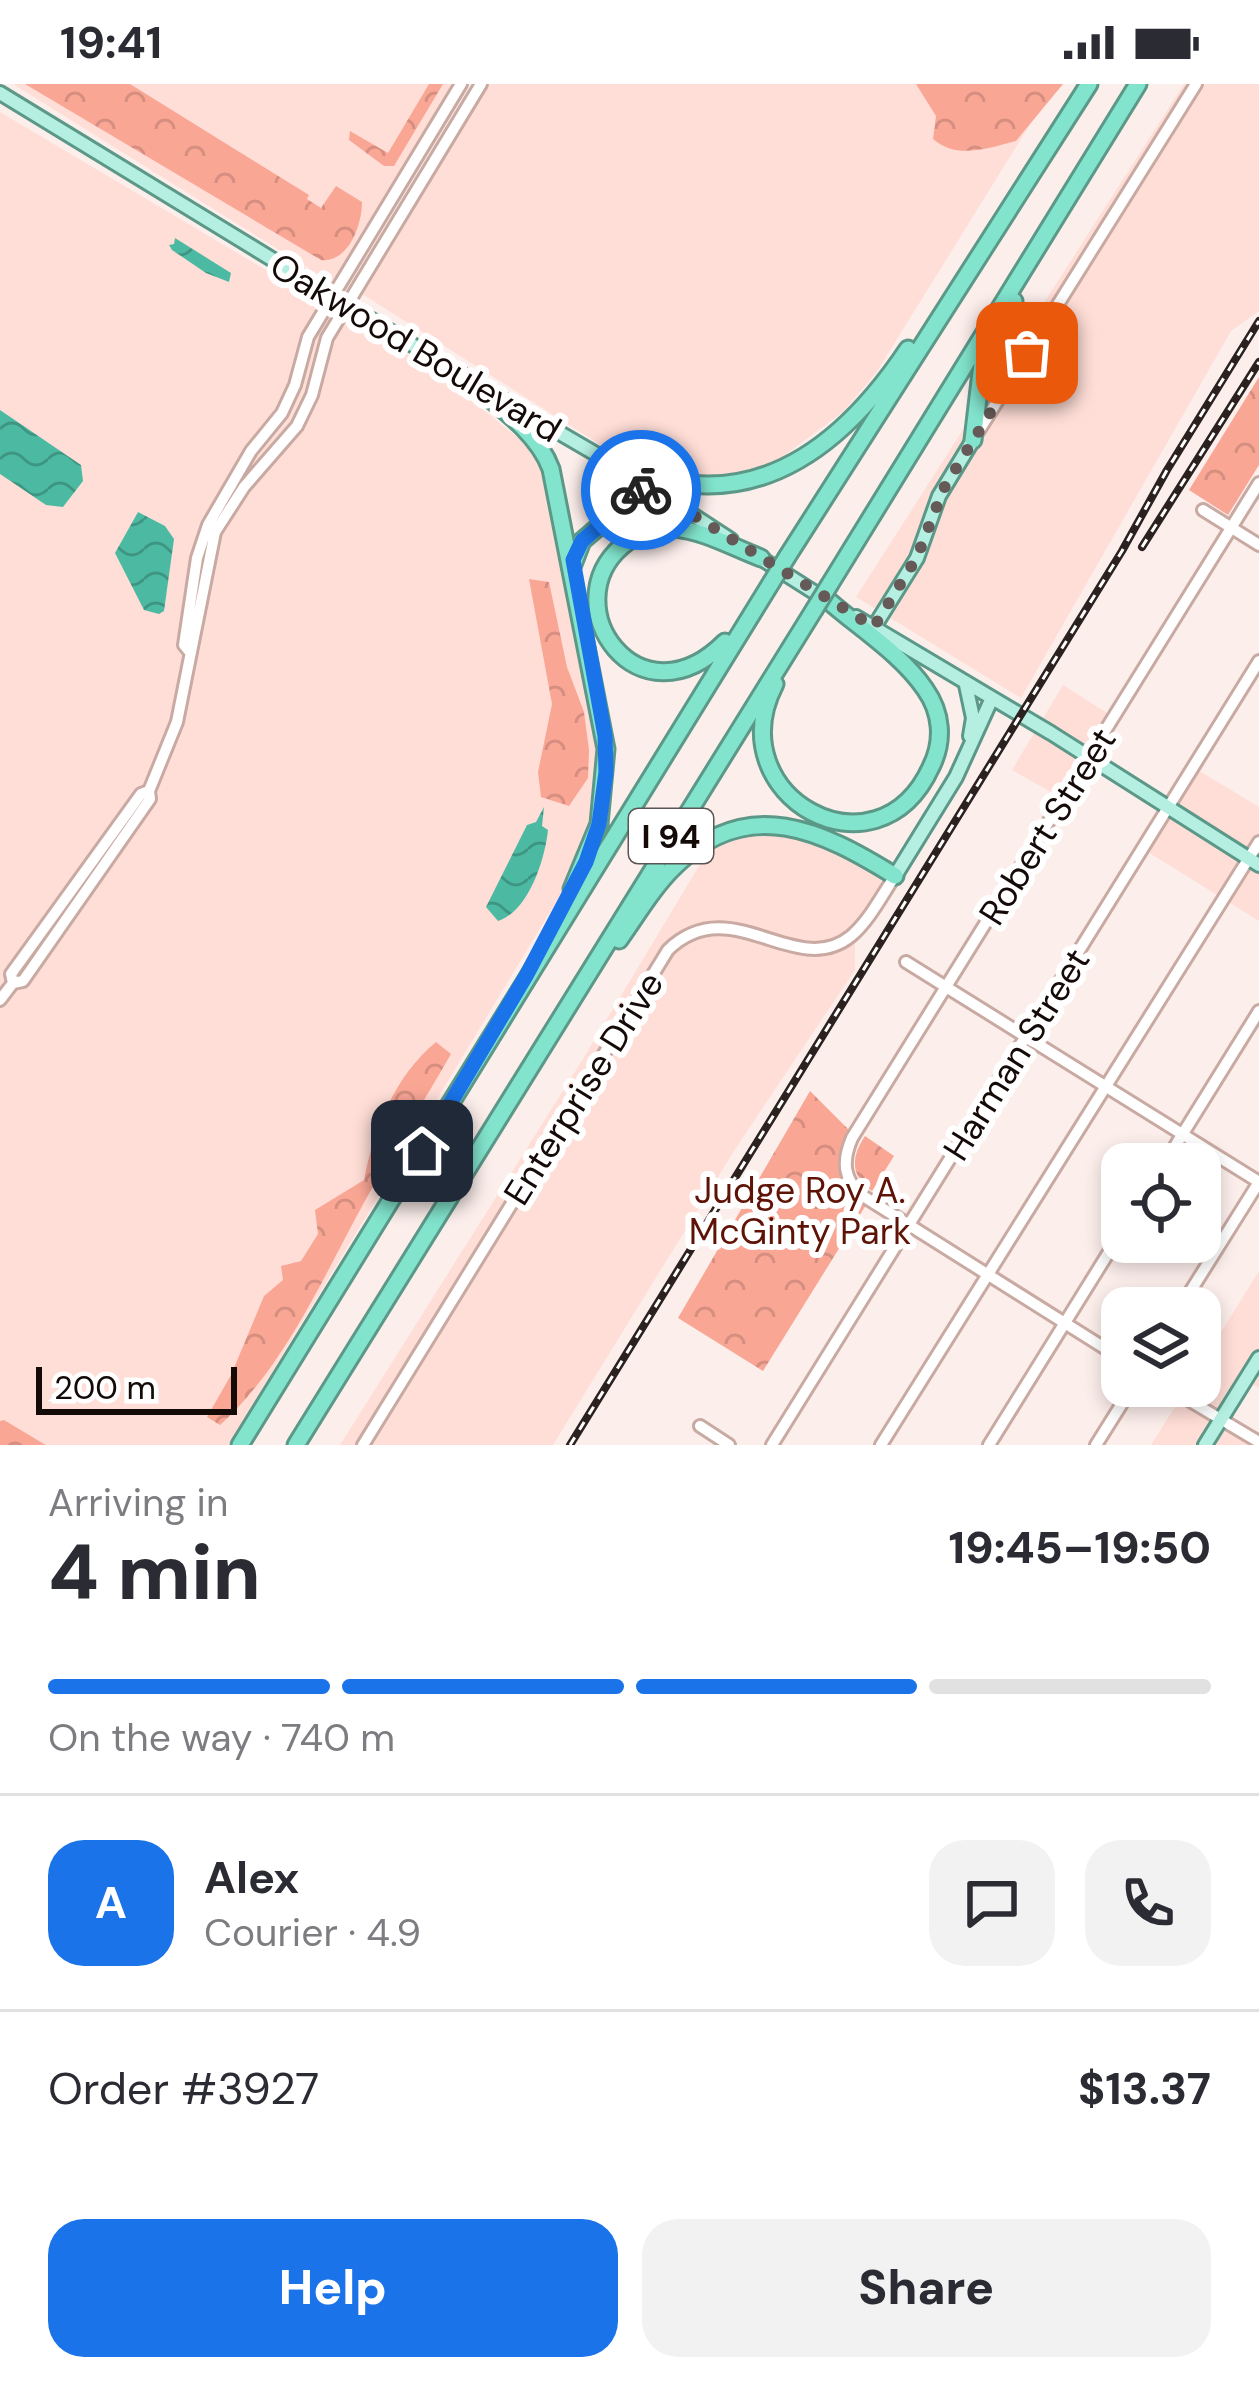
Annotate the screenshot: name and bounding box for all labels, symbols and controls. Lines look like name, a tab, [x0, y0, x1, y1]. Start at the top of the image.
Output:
text: 19:41	[60, 13, 162, 72]
street label: Oakwood Boulevard	[262, 242, 570, 453]
pin	[976, 302, 1078, 404]
icon: bag	[994, 320, 1060, 386]
courier	[581, 430, 701, 550]
icon: bike	[608, 457, 674, 523]
street label: Robert Street	[968, 719, 1127, 934]
road number: I 94	[629, 809, 713, 863]
street label: Harman Street	[933, 939, 1100, 1169]
street label: Enterprise Drive	[493, 963, 674, 1214]
pin	[371, 1100, 473, 1202]
icon: home	[389, 1118, 455, 1184]
map controls	[1101, 1143, 1221, 1407]
button: locate	[1101, 1143, 1221, 1263]
park label: Judge Roy A. McGinty Park	[689, 1167, 911, 1255]
button: layers	[1101, 1287, 1221, 1407]
scale bar	[36, 1361, 237, 1414]
text: 200 m	[54, 1366, 156, 1409]
text: Arriving in	[48, 1477, 228, 1528]
text: 19:45–19:50	[948, 1518, 1211, 1577]
text: 4 min	[48, 1522, 261, 1623]
text: On the way · 740 m	[48, 1712, 395, 1763]
button: chat	[929, 1840, 1055, 1966]
button: phone	[1085, 1840, 1211, 1966]
text: Alex	[204, 1848, 299, 1907]
text: A	[95, 1873, 127, 1932]
text: Courier · 4.9	[204, 1907, 421, 1958]
text: Order #3927	[48, 2059, 319, 2118]
text: $13.37	[1078, 2059, 1211, 2118]
button: Help	[48, 2219, 618, 2357]
button: Share	[642, 2219, 1211, 2357]

